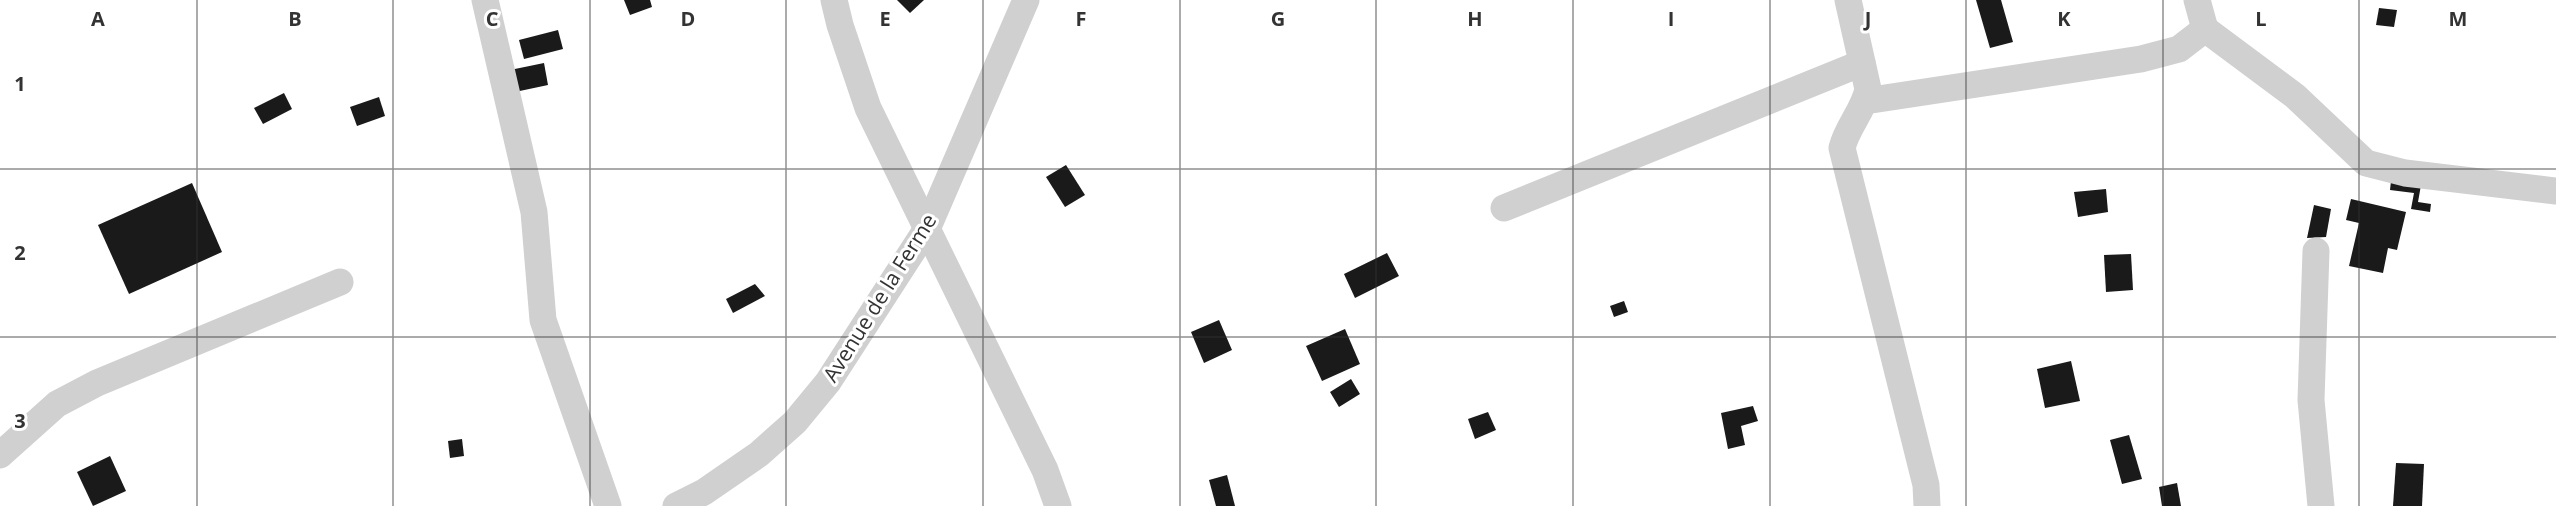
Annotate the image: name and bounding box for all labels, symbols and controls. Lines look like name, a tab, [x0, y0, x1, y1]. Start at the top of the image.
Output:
text: A	[91, 5, 105, 32]
text: B	[288, 5, 302, 32]
text: C	[486, 5, 499, 32]
text: D	[681, 5, 695, 32]
text: E	[879, 5, 891, 32]
text: F	[1076, 5, 1086, 32]
text: G	[1271, 5, 1285, 32]
text: H	[1467, 5, 1483, 32]
text: I	[1668, 5, 1674, 32]
text: J	[1863, 5, 1871, 32]
text: K	[2057, 5, 2071, 32]
text: L	[2255, 5, 2267, 32]
text: M	[2449, 5, 2467, 32]
text: 1	[14, 70, 26, 97]
street label: Avenue de la Ferme	[816, 208, 942, 387]
text: 2	[14, 239, 26, 266]
text: 3	[14, 407, 26, 434]

